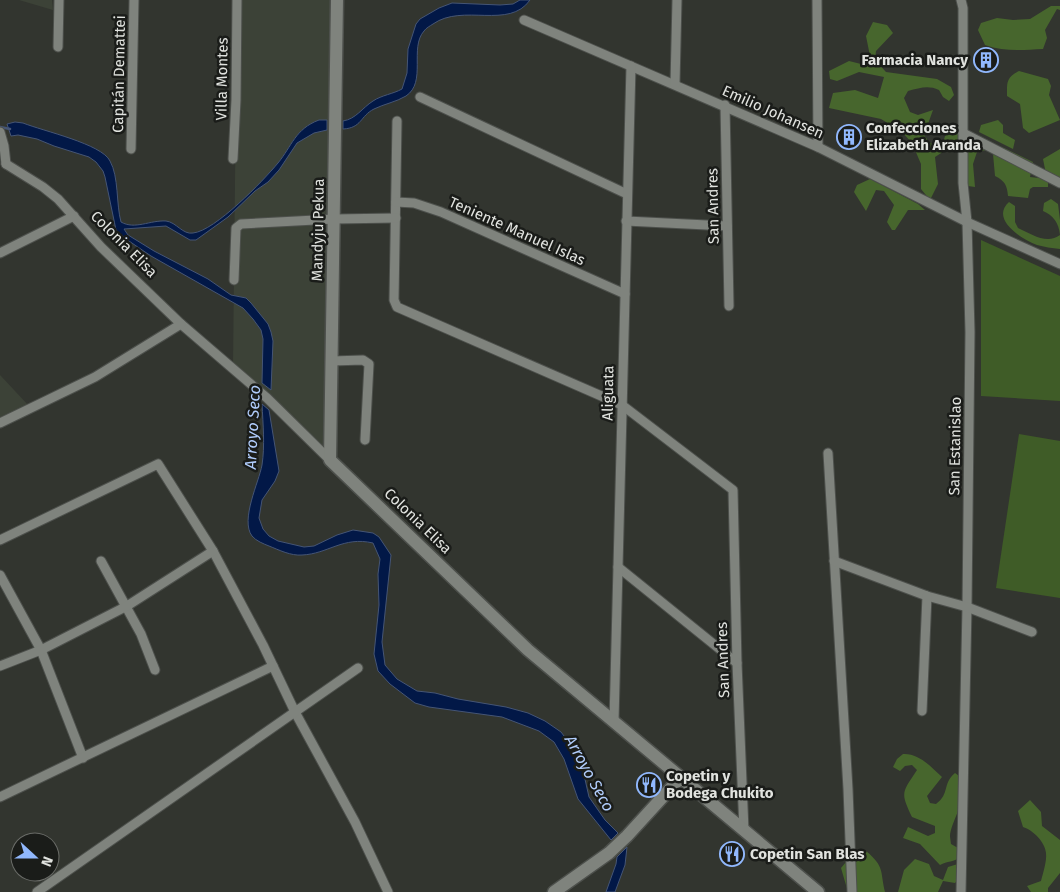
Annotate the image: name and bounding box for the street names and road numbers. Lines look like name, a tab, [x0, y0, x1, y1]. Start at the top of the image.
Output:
street label: Capitán Demattei	[109, 15, 129, 133]
street label: Villa Montes	[212, 37, 232, 121]
street label: Emilio Johansen	[719, 82, 827, 142]
street label: San Andres	[703, 168, 723, 244]
street label: Mandyju Pekua	[308, 178, 328, 282]
street label: Teniente Manuel Islas	[446, 193, 588, 269]
street label: Colonia Elisa	[87, 207, 161, 281]
street label: Aliguata	[599, 365, 617, 421]
street label: San Estanislao	[945, 396, 965, 496]
street label: Colonia Elisa	[381, 484, 455, 558]
street label: San Andres	[713, 622, 733, 698]

